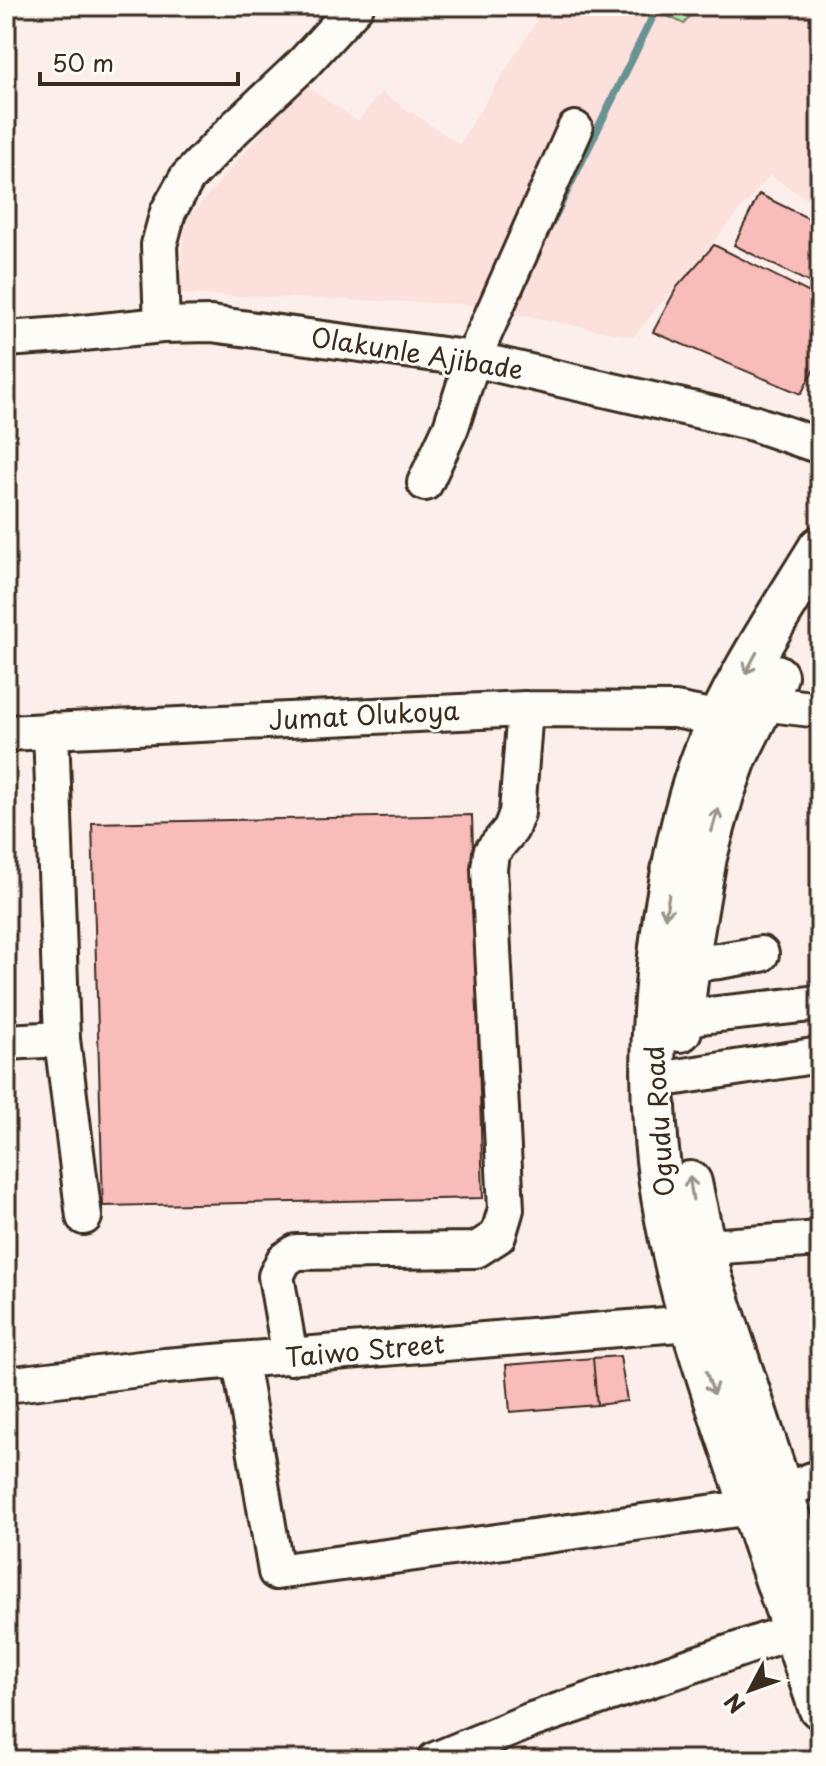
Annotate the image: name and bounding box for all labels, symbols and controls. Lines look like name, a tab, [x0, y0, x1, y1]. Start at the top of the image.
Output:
scale bar	[40, 36, 238, 86]
text: 50 m	[52, 44, 114, 80]
street label: Olakunle Ajibade	[308, 317, 526, 389]
one-way arrow	[743, 650, 758, 674]
street label: Jumat Olukoya	[268, 690, 461, 739]
one-way arrow	[708, 808, 723, 834]
one-way arrow	[659, 893, 674, 919]
street label: Ogudu Road	[634, 1044, 683, 1198]
one-way arrow	[682, 1176, 697, 1201]
street label: Taiwo Street	[284, 1323, 446, 1376]
one-way arrow	[703, 1370, 718, 1395]
north arrow	[710, 1650, 790, 1730]
text: N	[716, 1687, 752, 1722]

